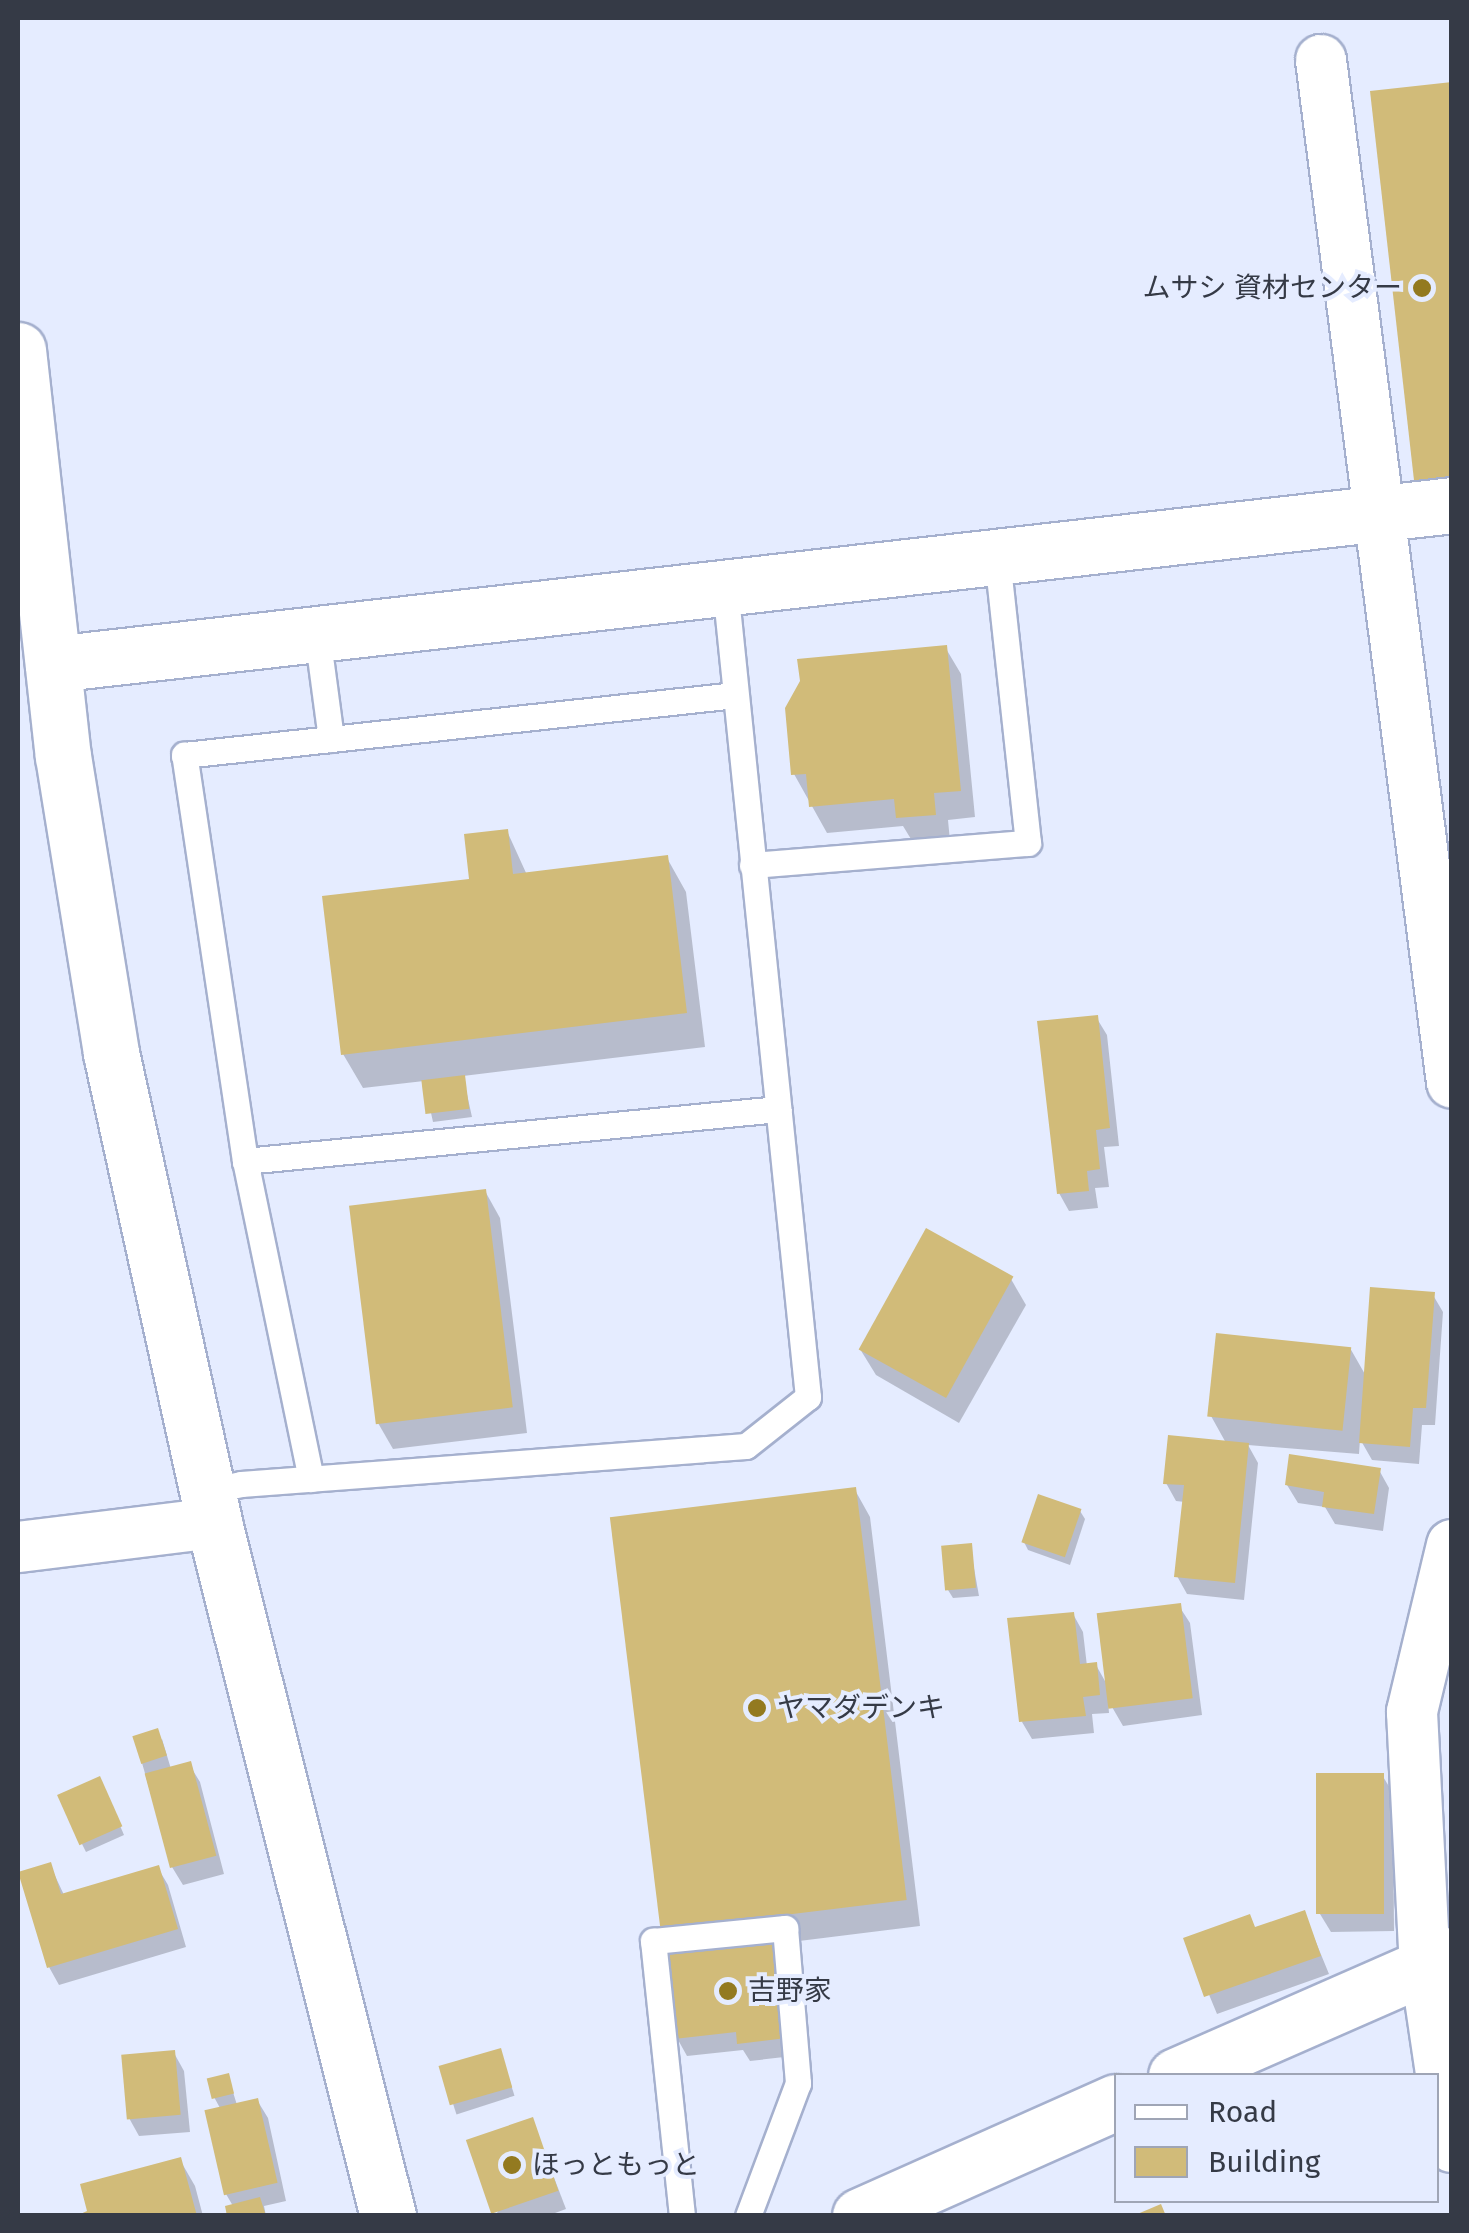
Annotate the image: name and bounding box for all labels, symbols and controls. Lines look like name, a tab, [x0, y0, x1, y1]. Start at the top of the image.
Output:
place label: ムサシ 資材センター	[1143, 271, 1402, 305]
marker: ムサシ 資材センター	[1411, 277, 1433, 299]
place label: ヤマダデンキ	[777, 1691, 945, 1725]
marker: ヤマダデンキ	[746, 1697, 768, 1719]
place label: 吉野家	[748, 1974, 832, 2008]
marker: 吉野家	[717, 1980, 739, 2002]
legend	[1114, 2073, 1439, 2203]
text: Road	[1208, 2094, 1277, 2130]
text: Building	[1208, 2144, 1320, 2180]
place label: ほっともっと	[532, 2148, 700, 2182]
marker: ほっともっと	[501, 2154, 523, 2176]

